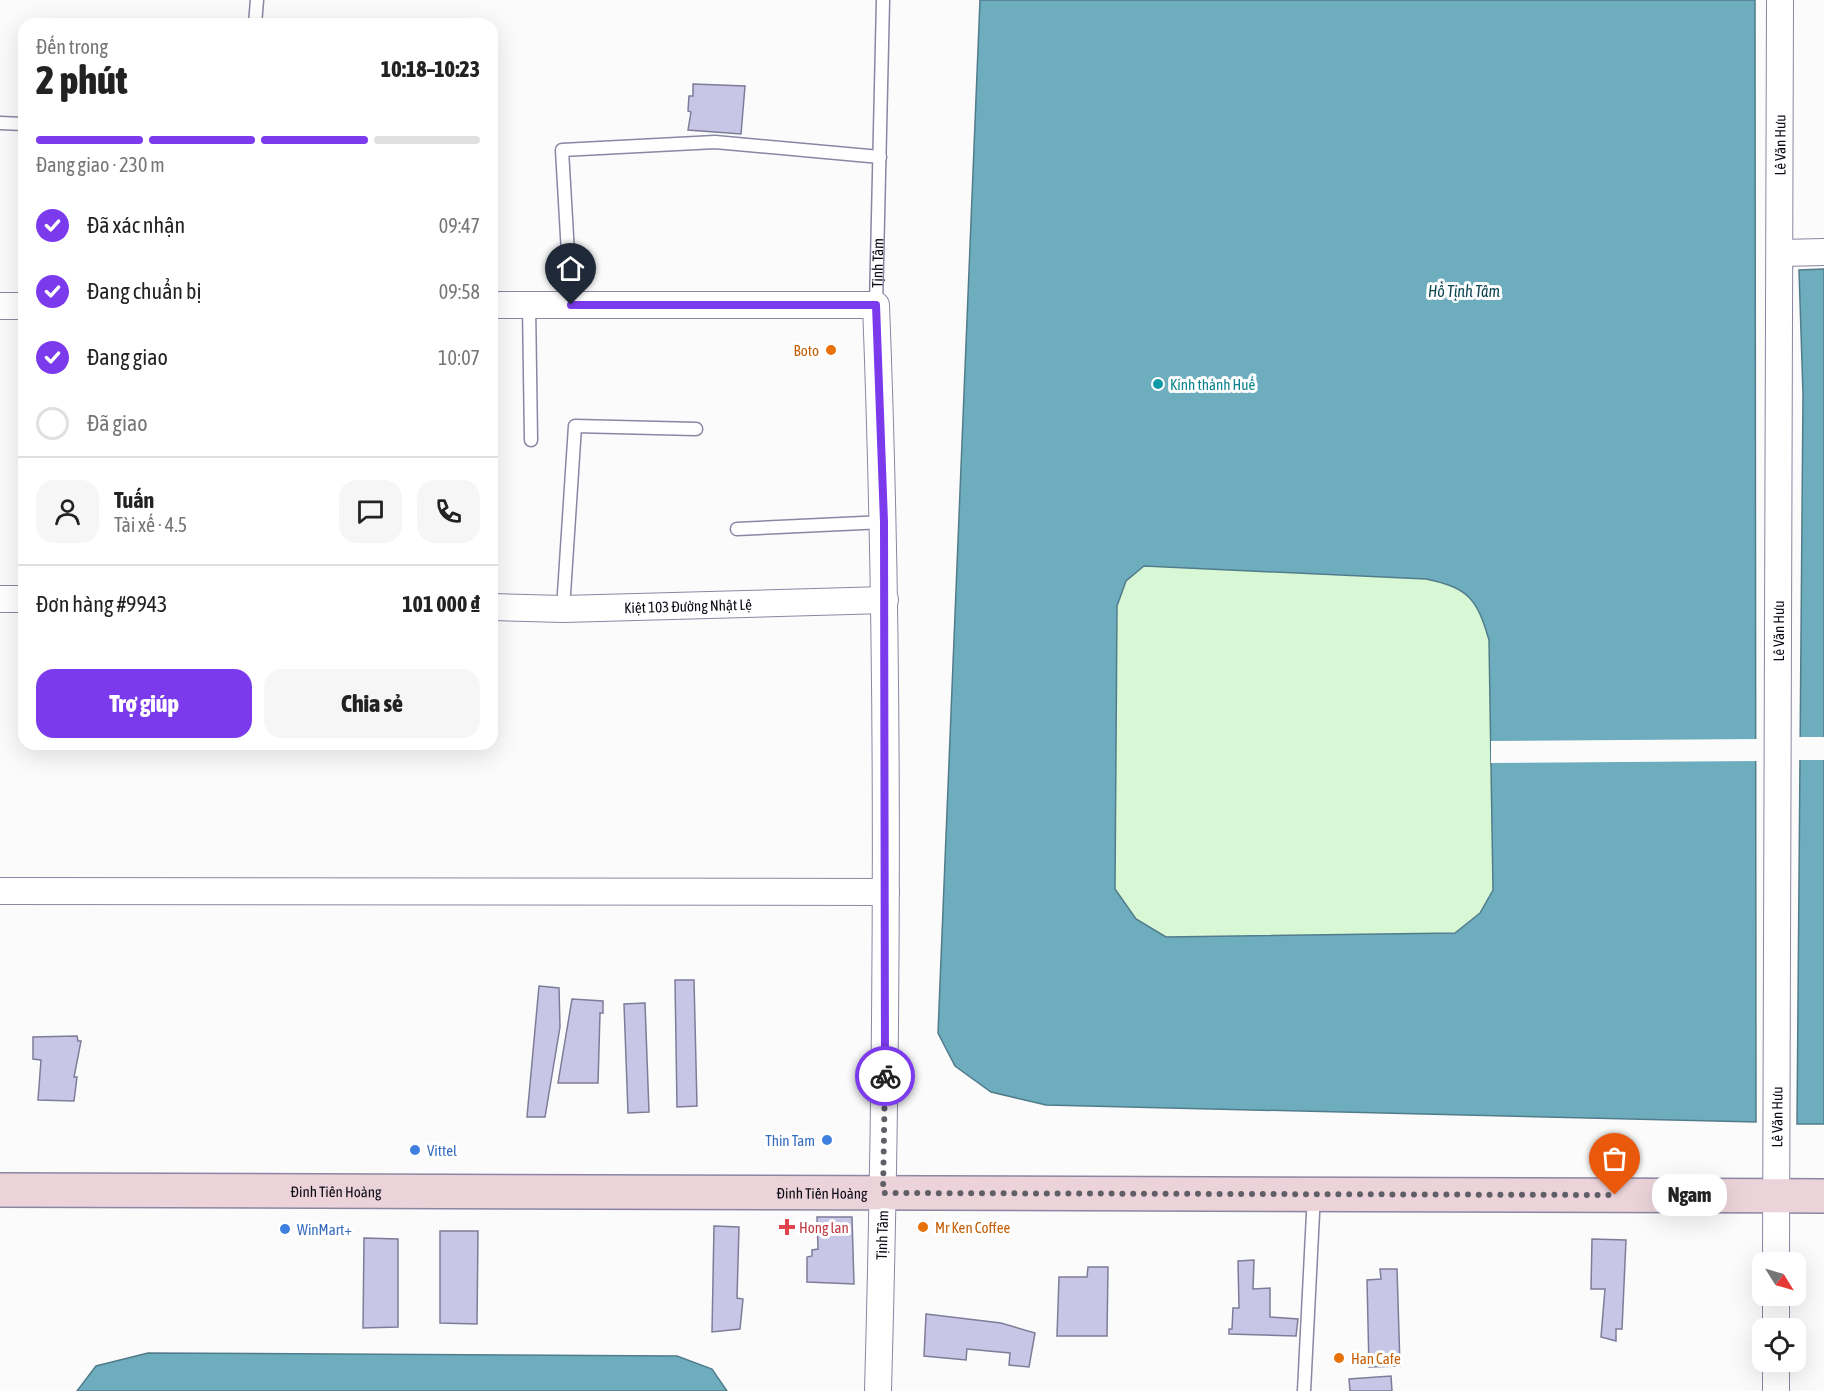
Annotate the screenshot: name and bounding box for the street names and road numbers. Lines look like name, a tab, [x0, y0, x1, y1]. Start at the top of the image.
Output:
street label: Lê Văn Hưu	[1771, 114, 1788, 176]
street label: Tịnh Tâm	[868, 238, 886, 288]
street label: Kiệt 103 Đường Nhật Lệ	[624, 595, 752, 616]
street label: Lê Văn Hưu	[1769, 600, 1787, 662]
street label: Lê Văn Hưu	[1768, 1086, 1785, 1148]
street label: Đinh Tiên Hoàng	[291, 1182, 382, 1200]
street label: Đinh Tiên Hoàng	[777, 1184, 868, 1201]
street label: Tịnh Tâm	[873, 1210, 891, 1260]

